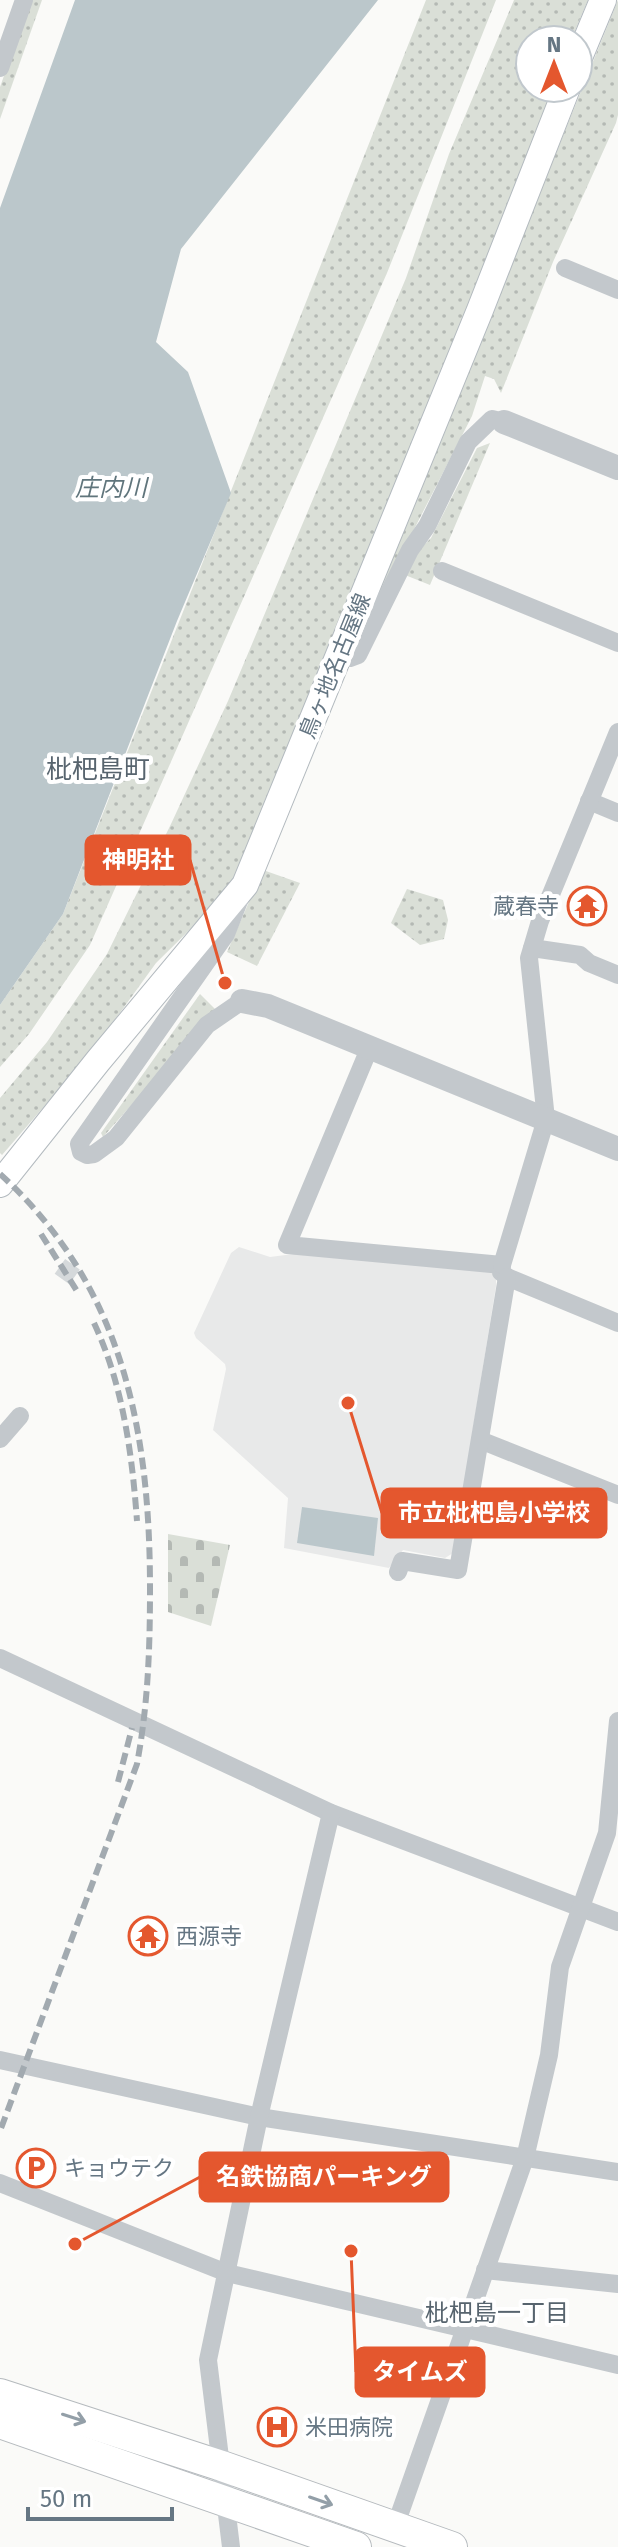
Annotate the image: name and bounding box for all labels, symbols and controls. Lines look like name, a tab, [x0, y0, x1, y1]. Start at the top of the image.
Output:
north arrow	[514, 24, 594, 104]
text: N	[547, 31, 561, 58]
water label: 庄内川	[75, 474, 150, 502]
street label: 鳥ヶ地名古屋線	[294, 590, 376, 742]
district label: 枇杷島町	[46, 754, 150, 785]
callout: 神明社	[86, 836, 190, 884]
text: 神明社	[102, 846, 174, 874]
temple icon: 蔵春寺	[566, 885, 608, 927]
place label: 蔵春寺	[493, 893, 559, 920]
callout: 市立枇杷島小学校	[382, 1489, 606, 1537]
text: 市立枇杷島小学校	[398, 1499, 590, 1527]
temple icon: 西源寺	[127, 1915, 169, 1957]
place label: 西源寺	[176, 1923, 242, 1950]
parking icon: キョウテク	[15, 2147, 57, 2189]
callout: 名鉄協商パーキング	[200, 2153, 448, 2201]
place label: キョウテク	[64, 2155, 174, 2182]
text: 名鉄協商パーキング	[216, 2163, 432, 2191]
district label: 枇杷島一丁目	[425, 2299, 569, 2327]
callout: タイムズ	[356, 2348, 484, 2396]
text: タイムズ	[372, 2358, 468, 2386]
hospital icon: 米田病院	[256, 2406, 298, 2448]
one-way arrow	[61, 2412, 86, 2426]
place label: 米田病院	[305, 2414, 393, 2441]
scale bar	[28, 2471, 172, 2521]
text: 50 m	[40, 2485, 92, 2513]
one-way arrow	[308, 2495, 332, 2509]

